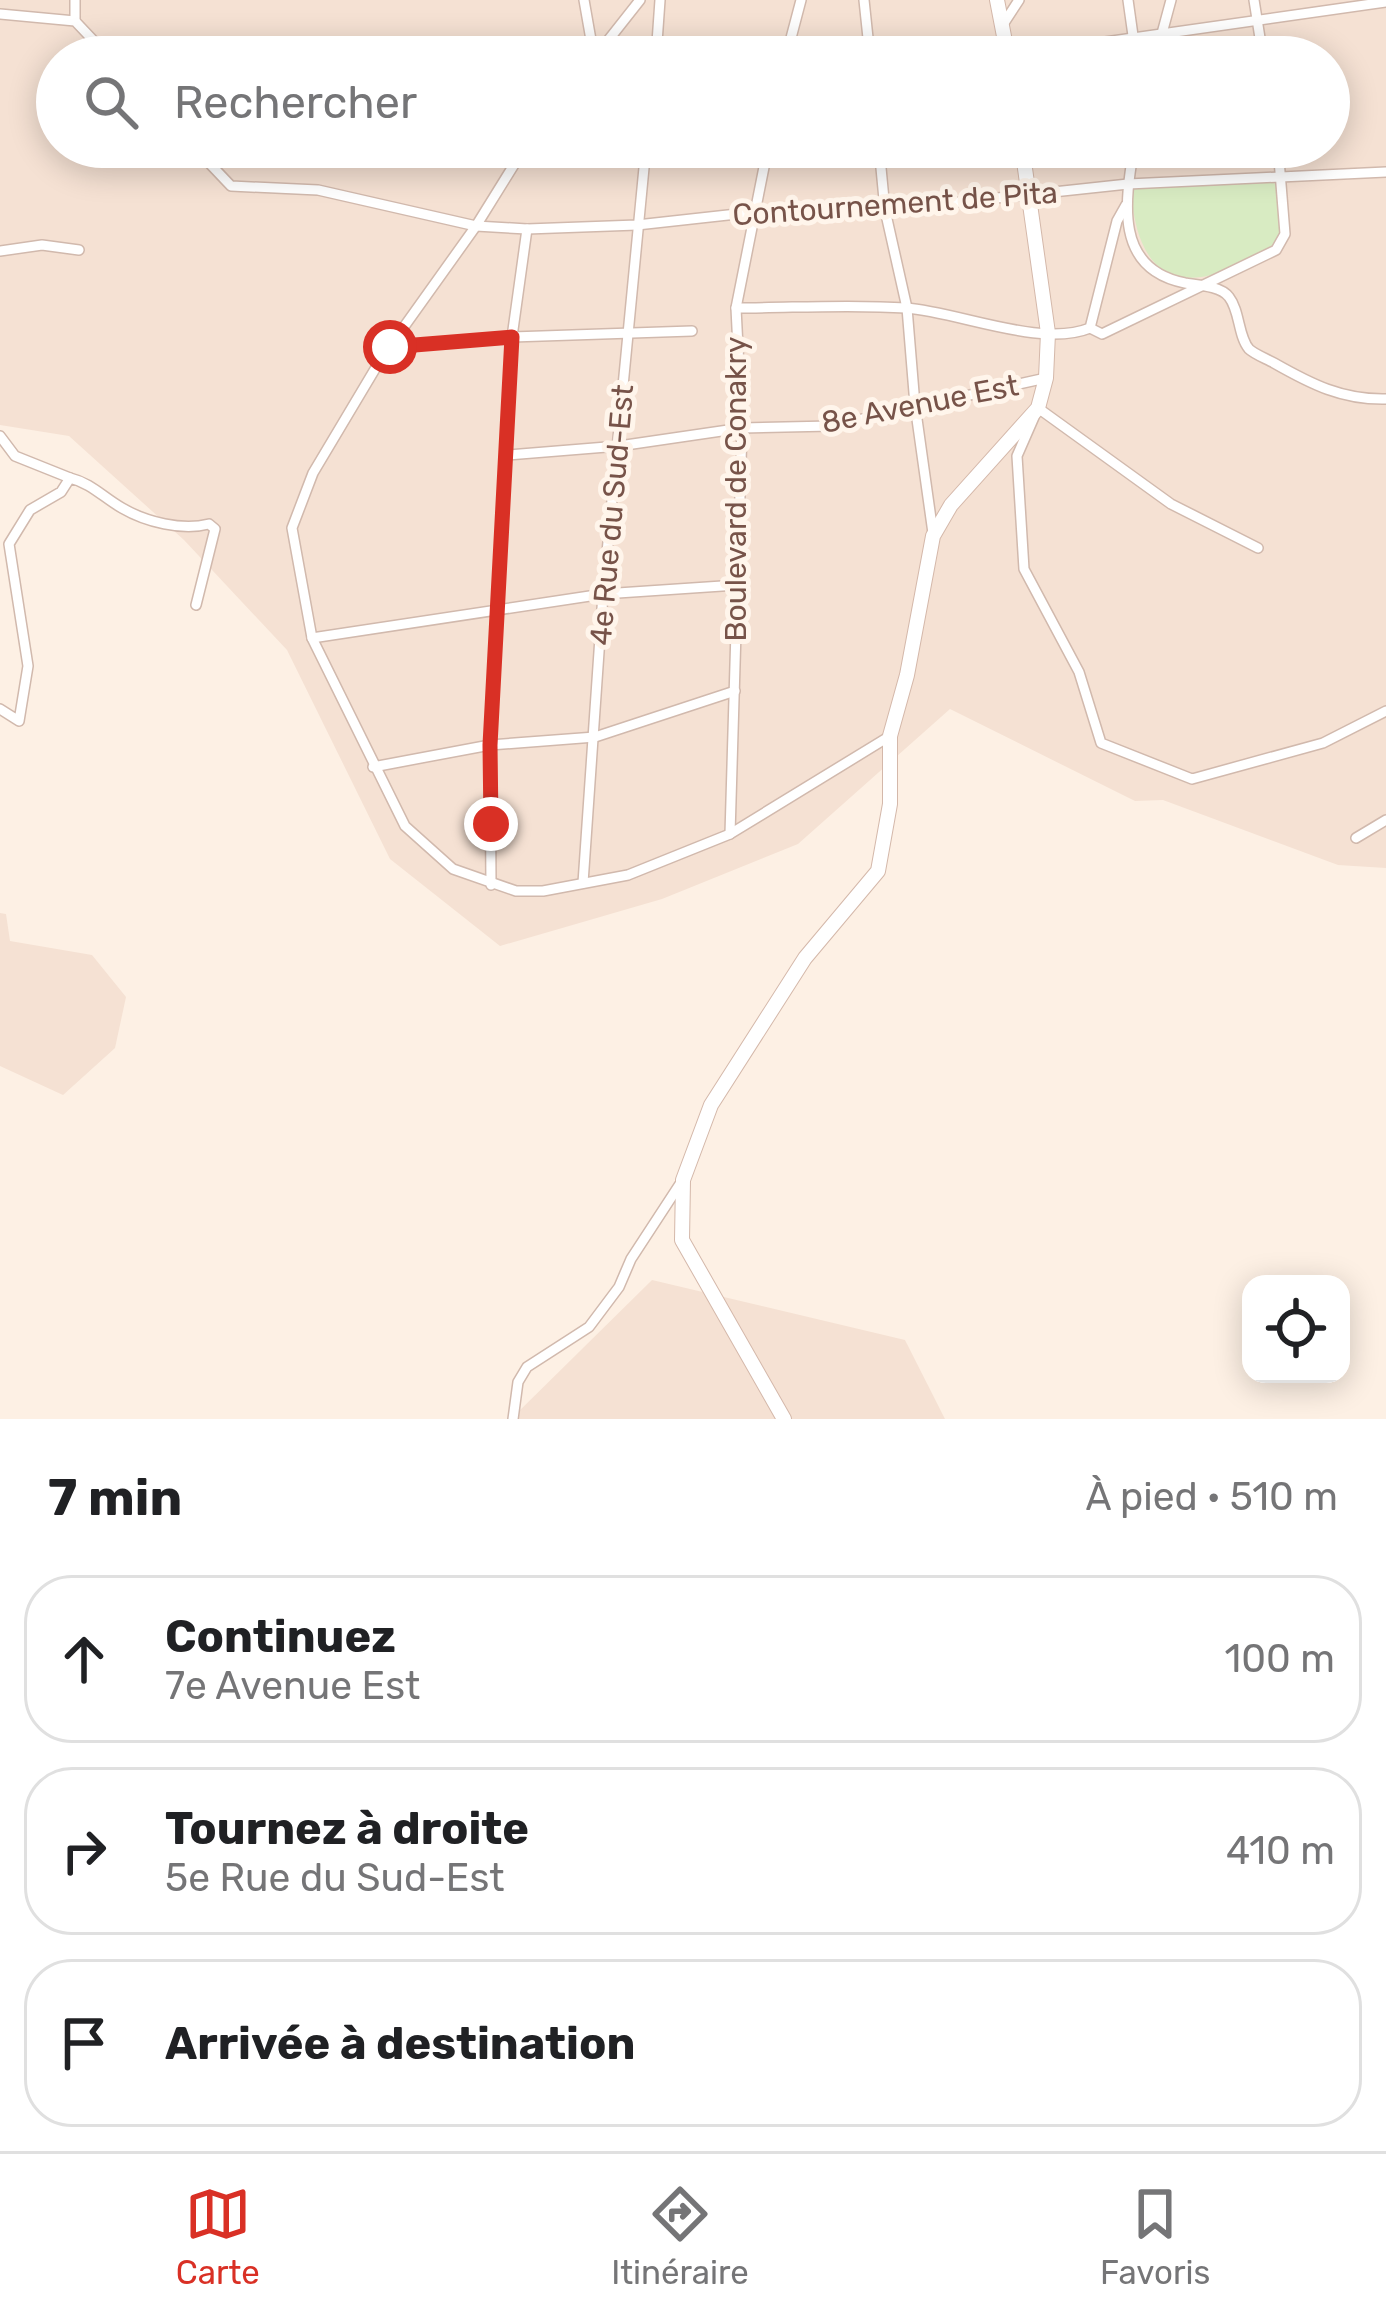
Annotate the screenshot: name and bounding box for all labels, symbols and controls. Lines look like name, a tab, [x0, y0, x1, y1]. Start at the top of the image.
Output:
search box	[36, 36, 1350, 168]
icon: search	[78, 69, 144, 135]
text: Rechercher	[174, 76, 417, 129]
street label: Contournement de Pita	[731, 175, 1059, 233]
route start	[363, 320, 417, 374]
street label: Boulevard de Conakry	[718, 336, 754, 642]
street label: 8e Avenue Est	[818, 367, 1022, 441]
street label: 4e Rue du Sud-Est	[583, 383, 641, 647]
route end	[464, 797, 518, 851]
map controls	[1242, 1275, 1350, 1383]
button: locate	[1242, 1275, 1350, 1383]
text: 7 min	[48, 1467, 182, 1528]
text: À pied · 510 m	[1085, 1474, 1338, 1520]
text: Continuez	[165, 1610, 396, 1663]
icon: ahead	[51, 1626, 117, 1692]
text: 100 m	[1225, 1636, 1335, 1682]
text: 7e Avenue Est	[165, 1663, 420, 1709]
text: Tournez à droite	[165, 1802, 529, 1855]
icon: right	[51, 1818, 117, 1884]
text: 410 m	[1226, 1828, 1335, 1874]
text: 5e Rue du Sud-Est	[165, 1855, 505, 1901]
icon: arrive	[51, 2010, 117, 2076]
text: Arrivée à destination	[165, 2017, 635, 2070]
tab: Carte	[176, 2181, 260, 2292]
tab: Itinéraire	[611, 2181, 749, 2292]
tab: Favoris	[1100, 2181, 1210, 2292]

